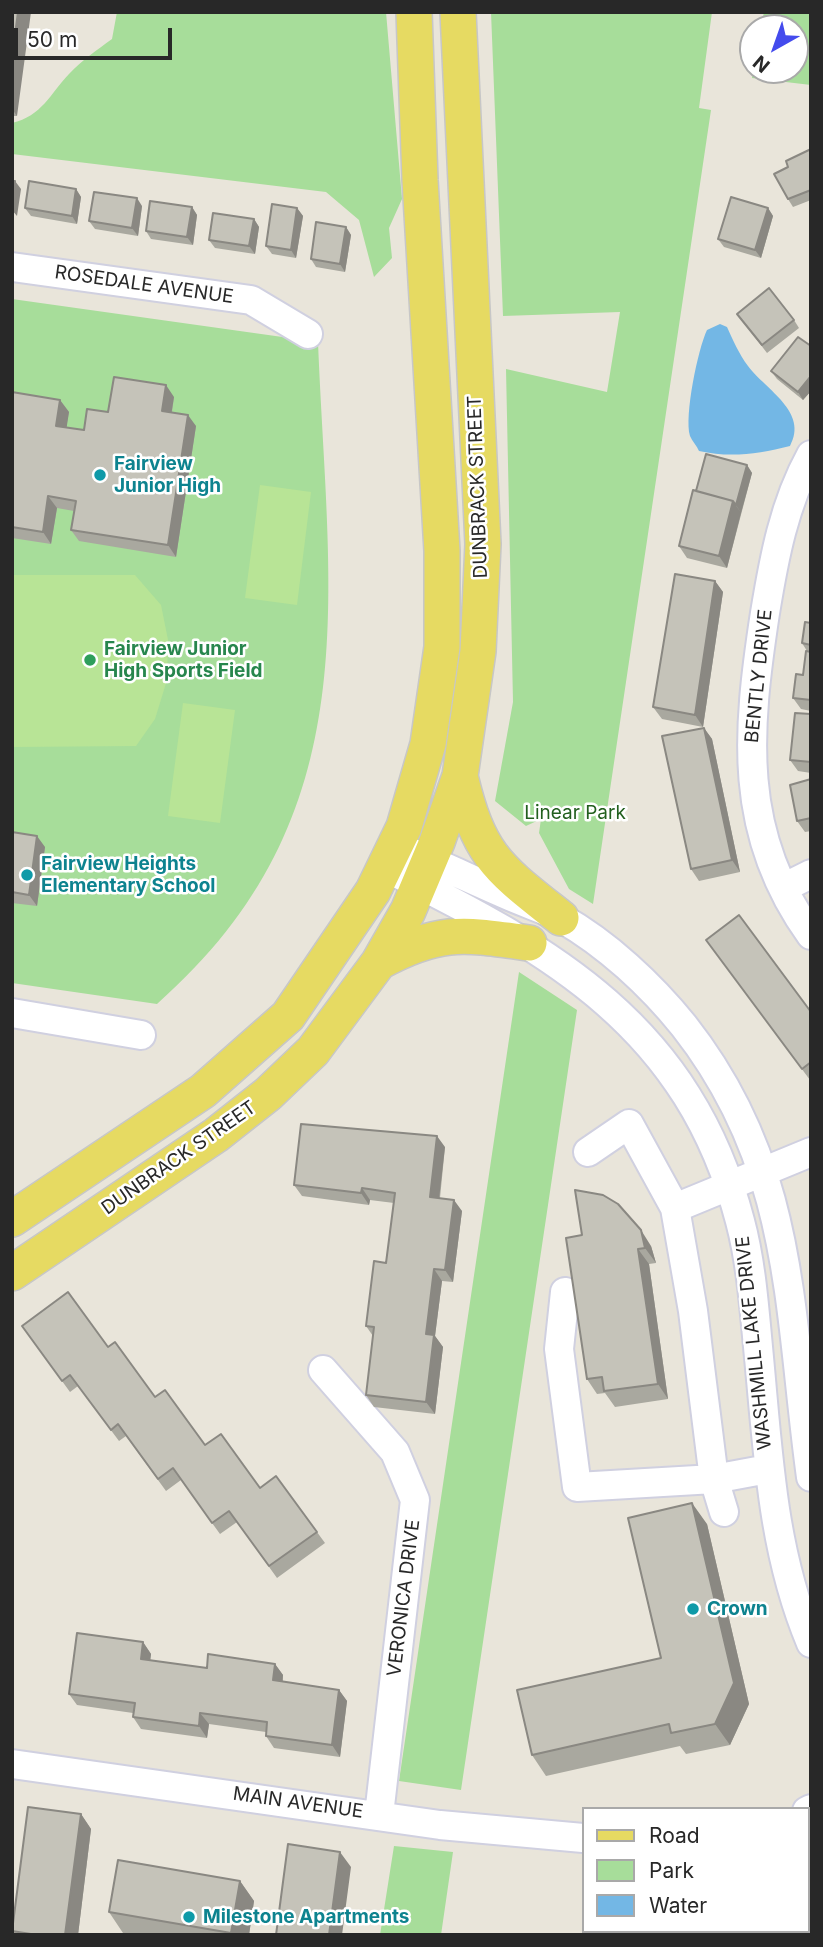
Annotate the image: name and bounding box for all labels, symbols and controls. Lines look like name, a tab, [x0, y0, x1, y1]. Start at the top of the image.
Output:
scale bar	[18, 14, 175, 58]
north arrow	[739, 14, 809, 84]
text: 50 m	[27, 27, 77, 52]
text: N	[749, 50, 774, 77]
street label: ROSEDALE AVENUE	[53, 261, 235, 309]
street label: DUNBRACK STREET	[463, 395, 493, 579]
place label: Fairview Junior High	[114, 453, 221, 497]
marker: Fairview Junior High	[92, 467, 108, 483]
street label: BENTLY DRIVE	[741, 608, 777, 744]
place label: Fairview Junior High Sports Field	[104, 638, 263, 682]
marker: Fairview Junior High Sports Field	[82, 652, 98, 668]
park label: Linear Park	[524, 802, 626, 824]
place label: Fairview Heights Elementary School	[41, 853, 215, 897]
marker: Fairview Heights Elementary School	[19, 867, 35, 883]
street label: DUNBRACK STREET	[97, 1096, 261, 1220]
street label: WASHMILL LAKE DRIVE	[731, 1235, 777, 1451]
street label: VERONICA DRIVE	[383, 1518, 425, 1678]
place label: Crown	[707, 1598, 768, 1620]
marker: Crown	[685, 1601, 701, 1617]
street label: MAIN AVENUE	[231, 1783, 365, 1823]
legend	[582, 1807, 809, 1933]
text: Road	[649, 1823, 700, 1848]
text: Park	[649, 1858, 694, 1883]
text: Water	[649, 1893, 707, 1918]
place label: Milestone Apartments	[203, 1906, 409, 1928]
marker: Milestone Apartments	[181, 1909, 197, 1925]

